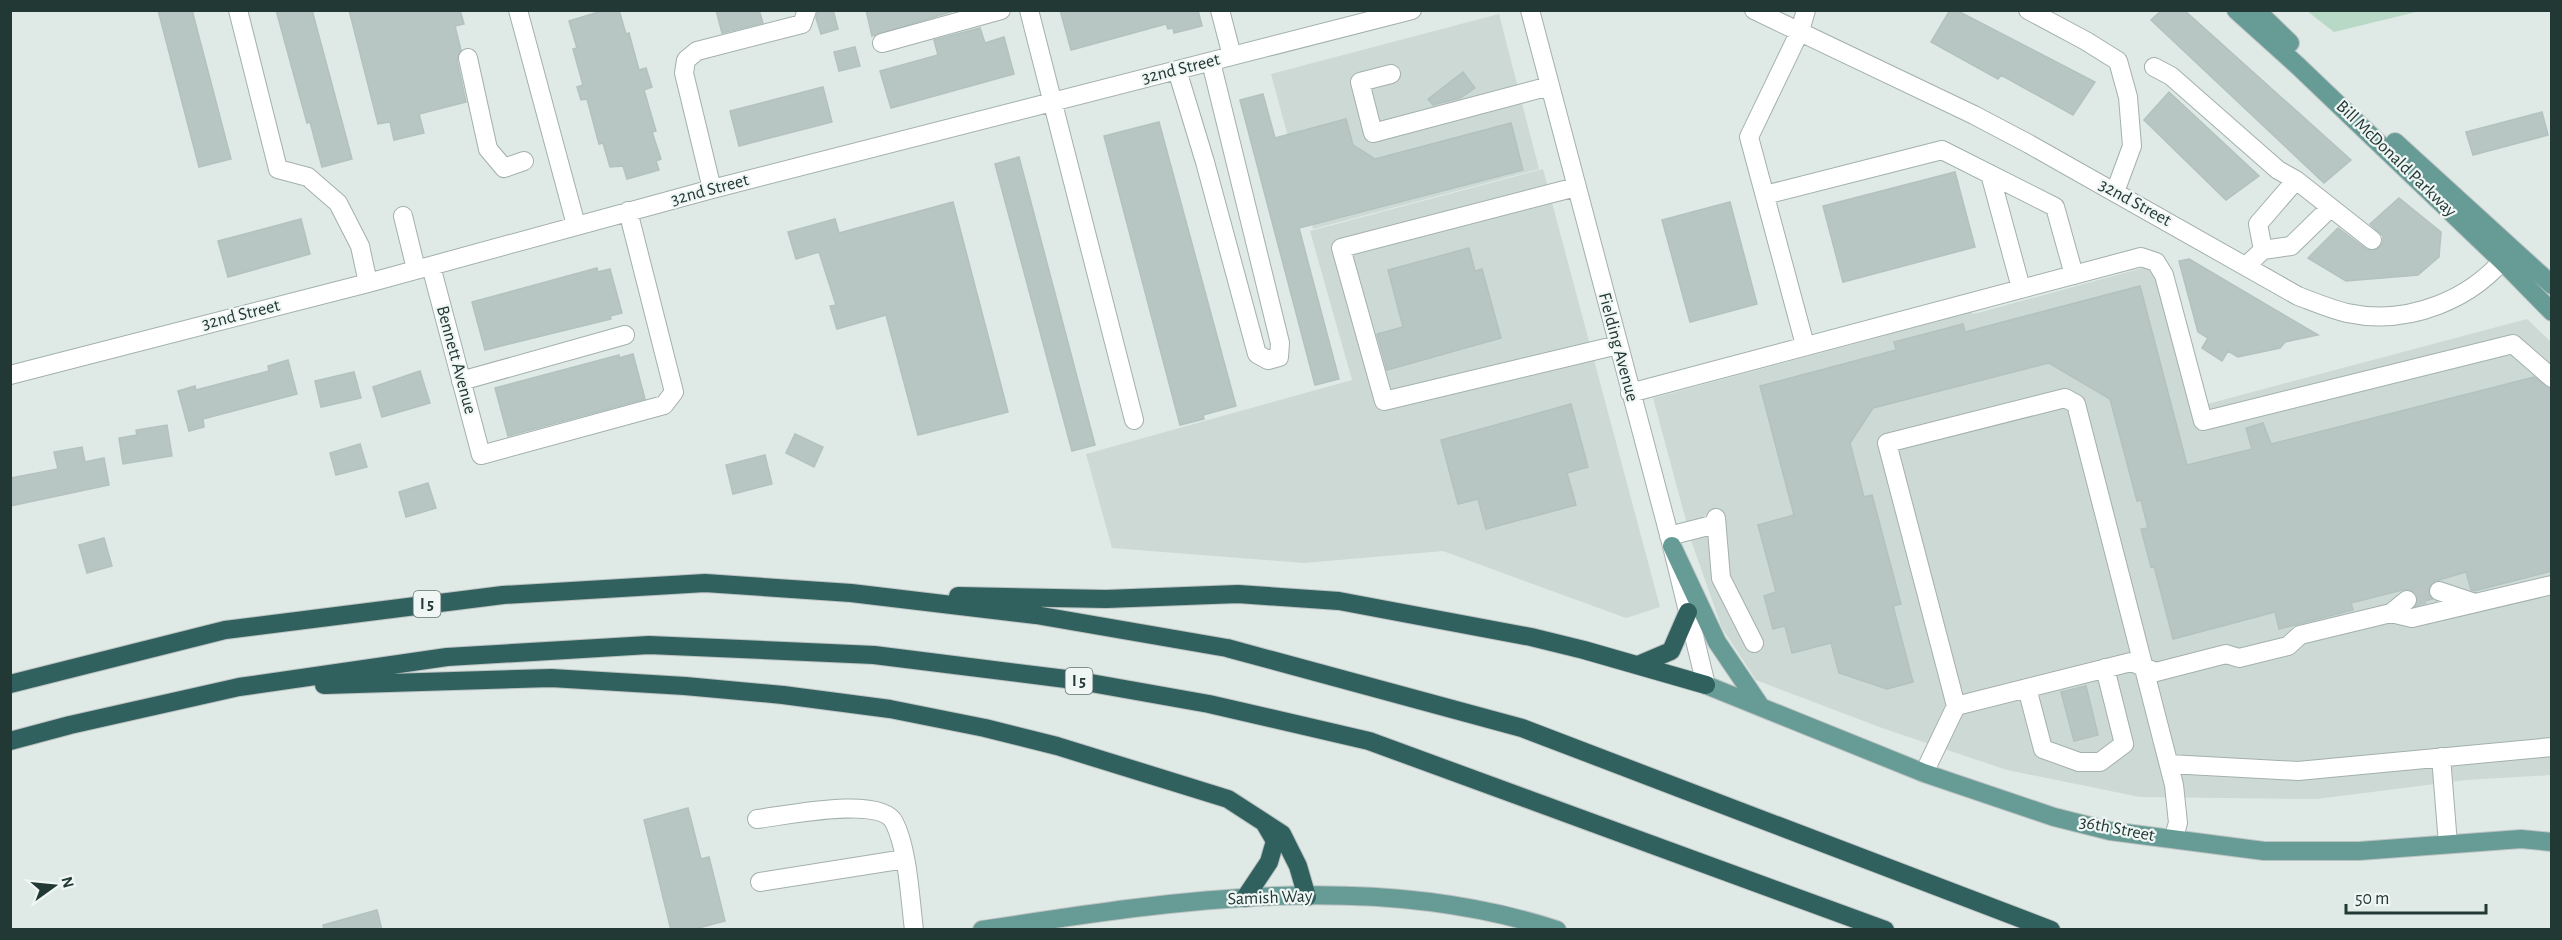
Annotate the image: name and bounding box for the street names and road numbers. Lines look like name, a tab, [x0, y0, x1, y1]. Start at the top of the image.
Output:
street label: 32nd Street	[1140, 51, 1222, 87]
street label: Bill McDonald Parkway	[2332, 97, 2460, 221]
street label: 32nd Street	[669, 171, 751, 209]
street label: 32nd Street	[2096, 176, 2174, 230]
street label: Fielding Avenue	[1595, 291, 1641, 403]
street label: 32nd Street	[200, 297, 282, 333]
street label: Bennett Avenue	[433, 304, 479, 416]
road number: I 5	[414, 591, 440, 617]
road number: I 5	[1066, 668, 1092, 694]
street label: 36th Street	[2078, 813, 2156, 845]
street label: Samish Way	[1227, 888, 1313, 908]

